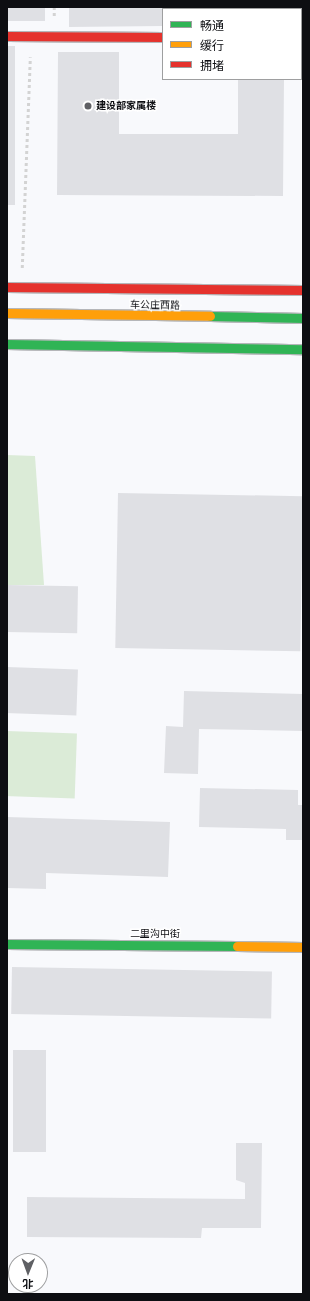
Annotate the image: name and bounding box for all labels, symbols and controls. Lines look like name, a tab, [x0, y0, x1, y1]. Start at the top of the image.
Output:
legend	[162, 8, 302, 80]
text: 畅通	[200, 19, 224, 33]
text: 缓行	[200, 39, 224, 53]
text: 拥堵	[200, 59, 224, 73]
place label: 建设部家属楼	[96, 100, 156, 112]
marker: 建设部家属楼	[83, 101, 93, 111]
street label: 车公庄西路	[130, 299, 180, 311]
street label: 二里沟中街	[130, 928, 180, 940]
north arrow	[8, 1253, 48, 1293]
text: 北	[22, 1278, 33, 1290]

